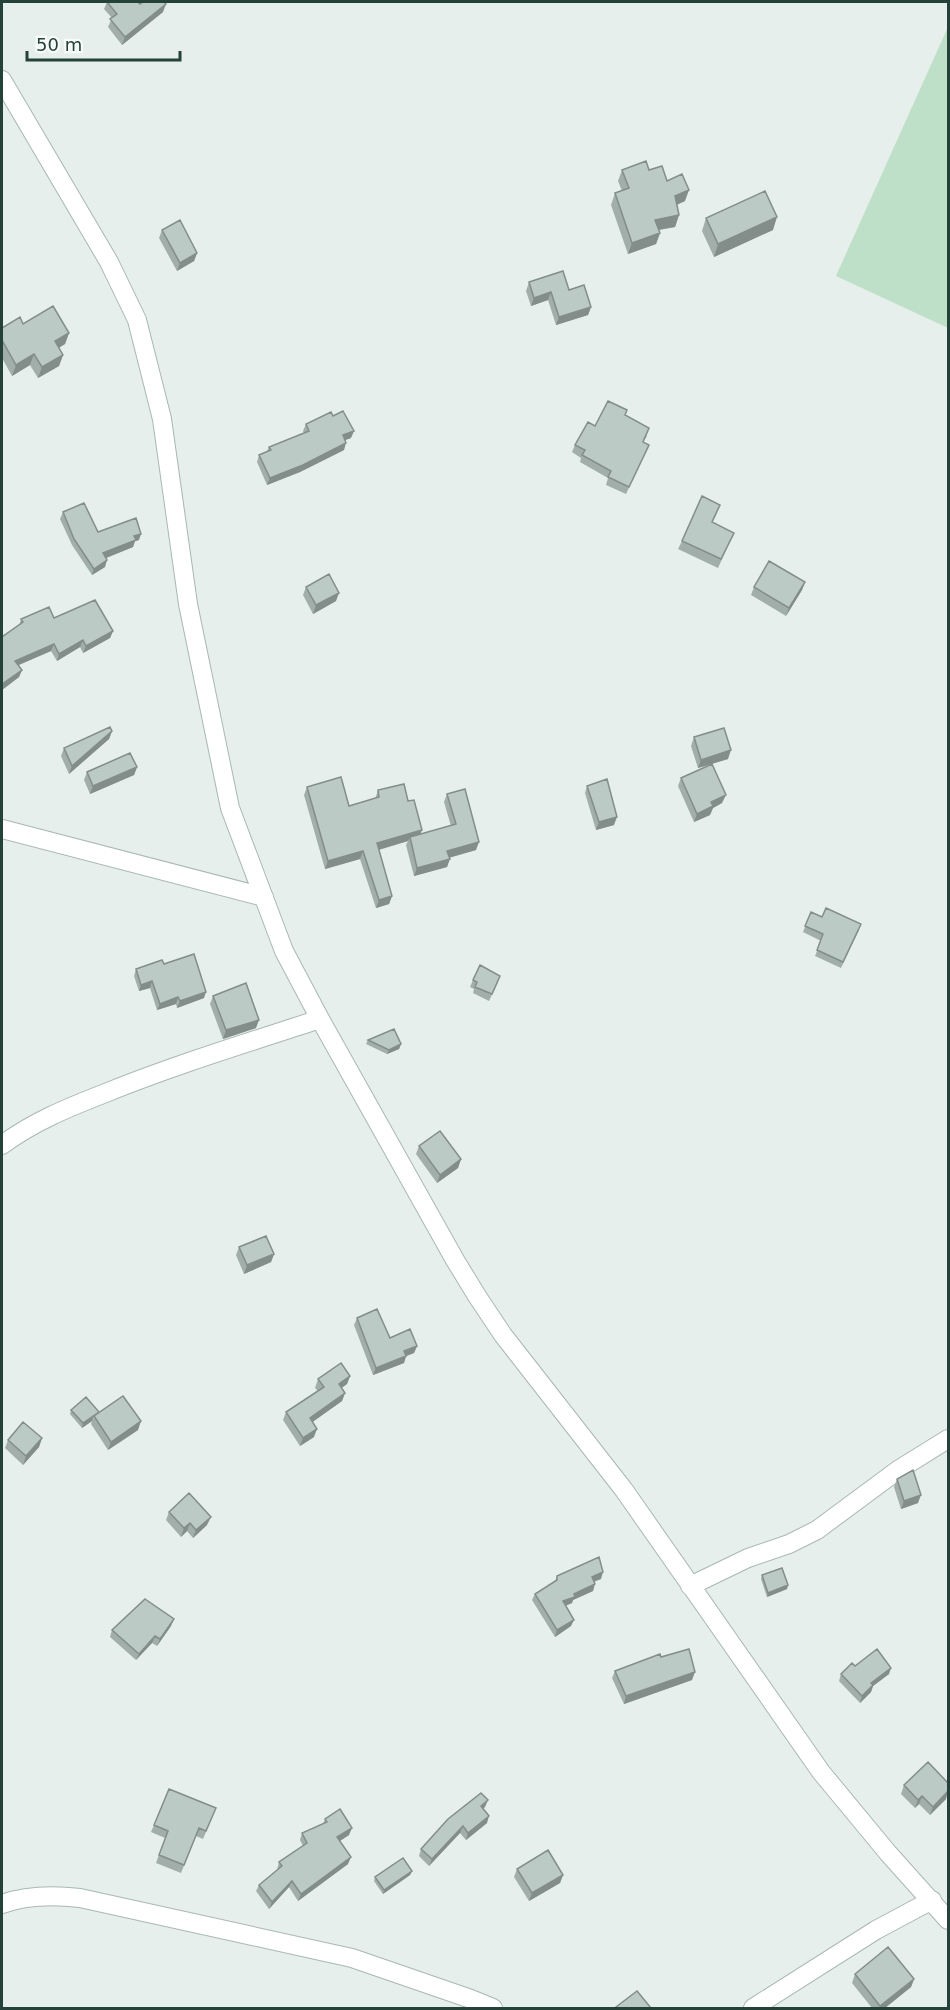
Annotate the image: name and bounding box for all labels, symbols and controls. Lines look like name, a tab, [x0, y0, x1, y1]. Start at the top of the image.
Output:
scale bar	[27, 24, 180, 62]
text: 50 m	[36, 34, 82, 55]

